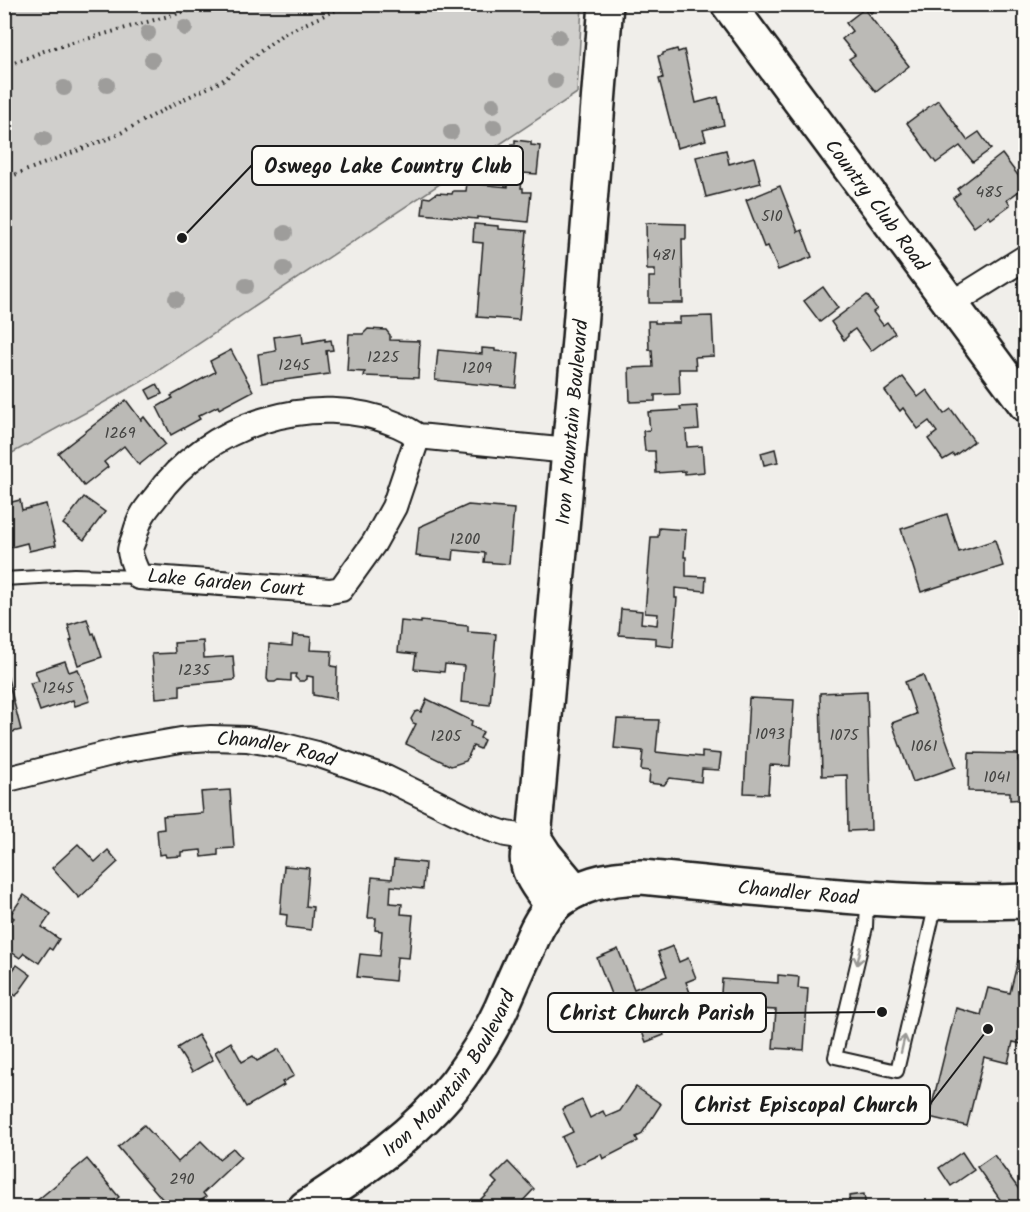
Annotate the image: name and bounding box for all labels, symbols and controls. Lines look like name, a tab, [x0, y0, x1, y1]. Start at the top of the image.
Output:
street label: Country Club Road	[815, 133, 936, 280]
callout: Oswego Lake Country Club	[252, 146, 523, 185]
text: Oswego Lake Country Club	[264, 151, 512, 184]
house number: 485	[975, 180, 1004, 205]
house number: 510	[761, 204, 783, 229]
house number: 481	[652, 243, 676, 268]
street label: Iron Mountain Boulevard	[548, 317, 599, 526]
house number: 1225	[367, 345, 401, 370]
house number: 1245	[278, 353, 311, 378]
house number: 1209	[462, 356, 492, 381]
house number: 1269	[104, 421, 136, 446]
house number: 1200	[450, 527, 480, 552]
street label: Lake Garden Court	[146, 561, 306, 607]
house number: 1235	[178, 658, 211, 683]
house number: 1245	[42, 676, 75, 701]
house number: 1093	[755, 722, 785, 747]
house number: 1075	[830, 723, 860, 748]
street label: Chandler Road	[216, 724, 341, 778]
house number: 1205	[431, 724, 463, 749]
house number: 1061	[911, 734, 937, 759]
house number: 1041	[984, 765, 1010, 790]
street label: Chandler Road	[736, 873, 861, 915]
one-way arrow	[852, 946, 864, 965]
street label: Iron Mountain Boulevard	[376, 985, 526, 1167]
callout: Christ Church Parish	[548, 993, 766, 1032]
text: Christ Church Parish	[560, 998, 755, 1031]
one-way arrow	[898, 1034, 909, 1054]
callout: Christ Episcopal Church	[682, 1085, 930, 1124]
text: Christ Episcopal Church	[694, 1090, 918, 1123]
house number: 290	[169, 1167, 195, 1192]

